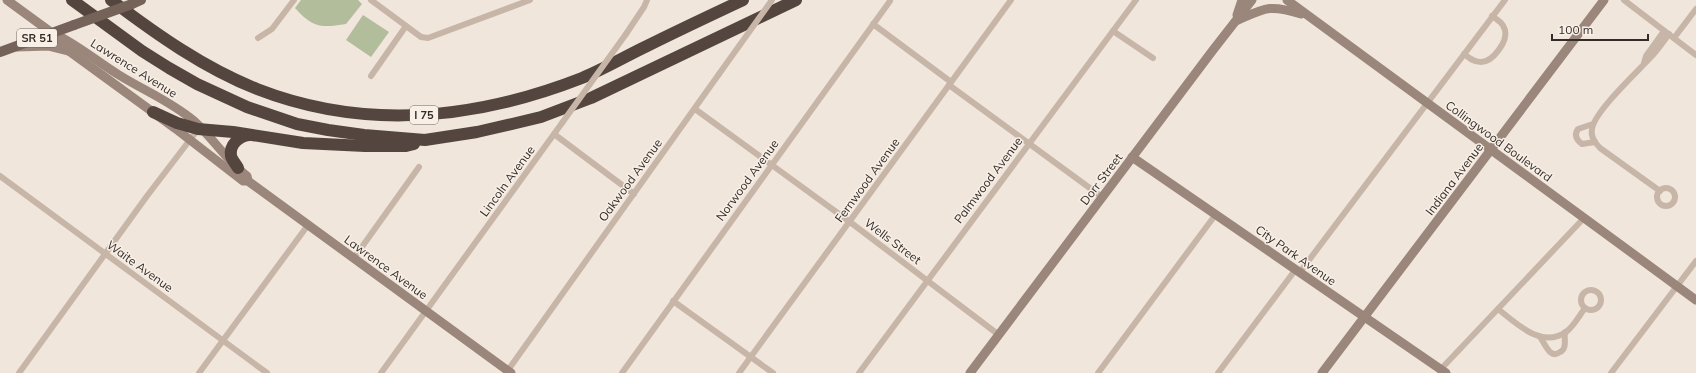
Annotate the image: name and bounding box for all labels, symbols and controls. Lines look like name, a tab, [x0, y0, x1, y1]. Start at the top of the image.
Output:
scale bar	[1552, 16, 1648, 42]
text: 100 m	[1558, 22, 1593, 37]
road number: SR 51	[17, 29, 57, 47]
street label: Lawrence Avenue	[88, 35, 180, 101]
street label: Collingwood Boulevard	[1443, 97, 1555, 185]
road number: I 75	[410, 106, 438, 124]
street label: Palmwood Avenue	[951, 134, 1025, 226]
street label: Fernwood Avenue	[831, 135, 903, 225]
street label: Oakwood Avenue	[595, 136, 665, 224]
street label: Norwood Avenue	[713, 136, 781, 224]
street label: Indiana Avenue	[1422, 140, 1486, 218]
street label: Lincoln Avenue	[476, 143, 538, 219]
street label: Dorr Street	[1077, 150, 1125, 208]
street label: Wells Street	[862, 215, 924, 267]
street label: City Park Avenue	[1253, 222, 1339, 288]
street label: Lawrence Avenue	[341, 232, 431, 302]
street label: Waite Avenue	[104, 237, 176, 295]

